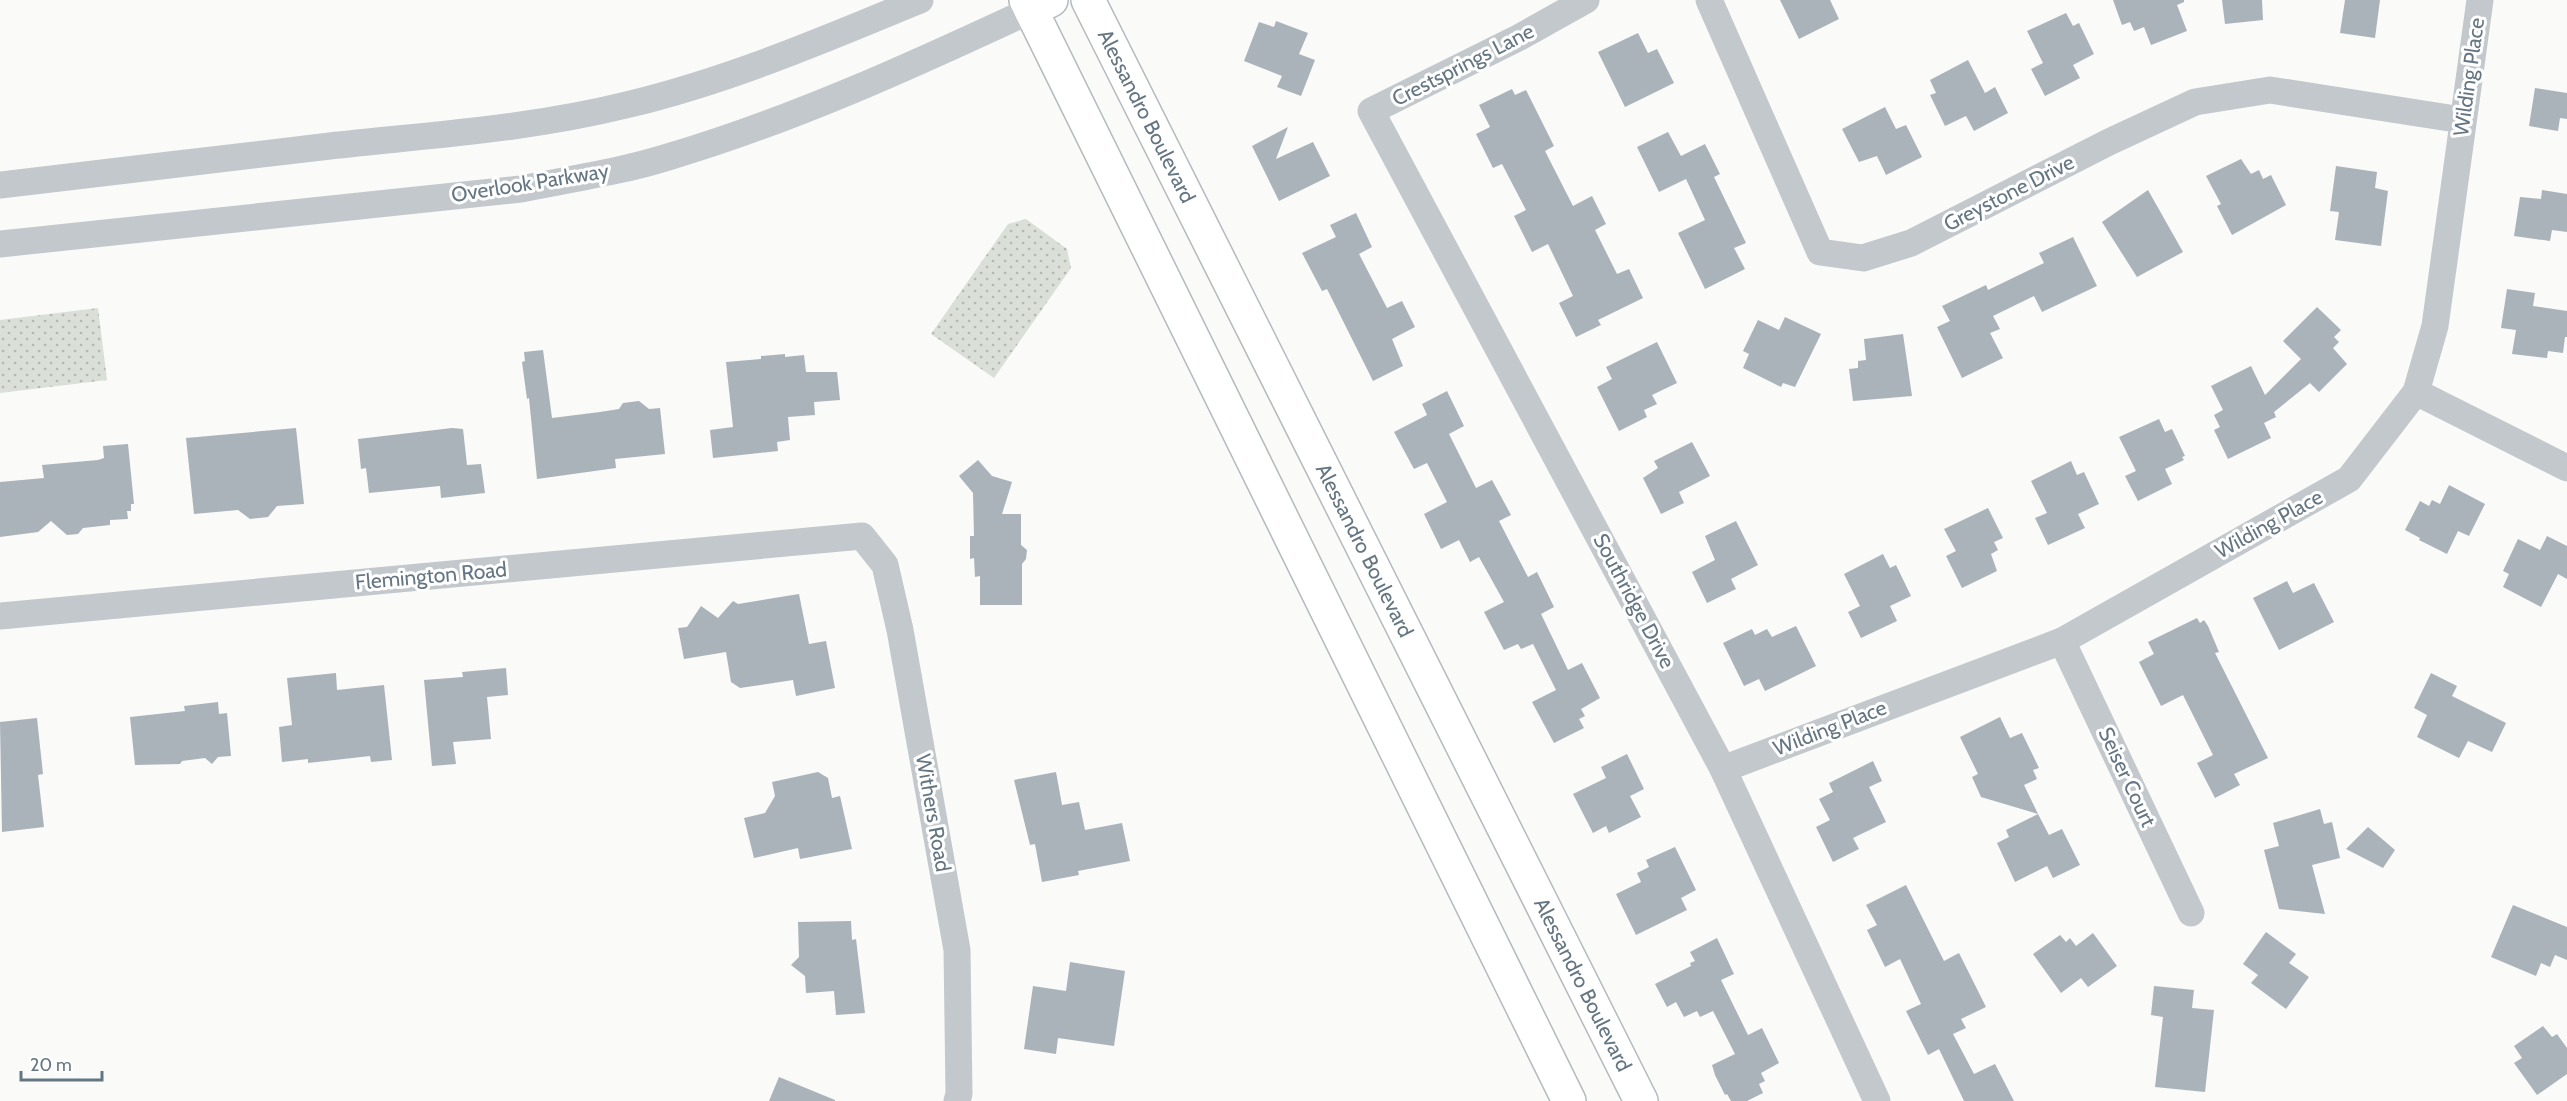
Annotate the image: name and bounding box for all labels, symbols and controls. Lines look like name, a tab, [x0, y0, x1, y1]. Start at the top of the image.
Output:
street label: Wilding Place	[2448, 16, 2489, 138]
street label: Crestsprings Lane	[1388, 18, 1538, 111]
street label: Alessandro Boulevard	[1093, 25, 1201, 207]
street label: Greystone Drive	[1939, 149, 2078, 236]
street label: Overlook Parkway	[449, 158, 611, 207]
street label: Alessandro Boulevard	[1311, 459, 1419, 641]
street label: Wilding Place	[2211, 484, 2327, 563]
street label: Southridge Drive	[1588, 529, 1681, 673]
street label: Flemington Road	[354, 556, 508, 595]
street label: Wilding Place	[1770, 694, 1890, 761]
street label: Seiser Court	[2093, 723, 2161, 831]
street label: Withers Road	[911, 752, 956, 874]
street label: Alessandro Boulevard	[1529, 894, 1637, 1075]
scale bar	[21, 1044, 102, 1082]
text: 20 m	[30, 1054, 72, 1076]

